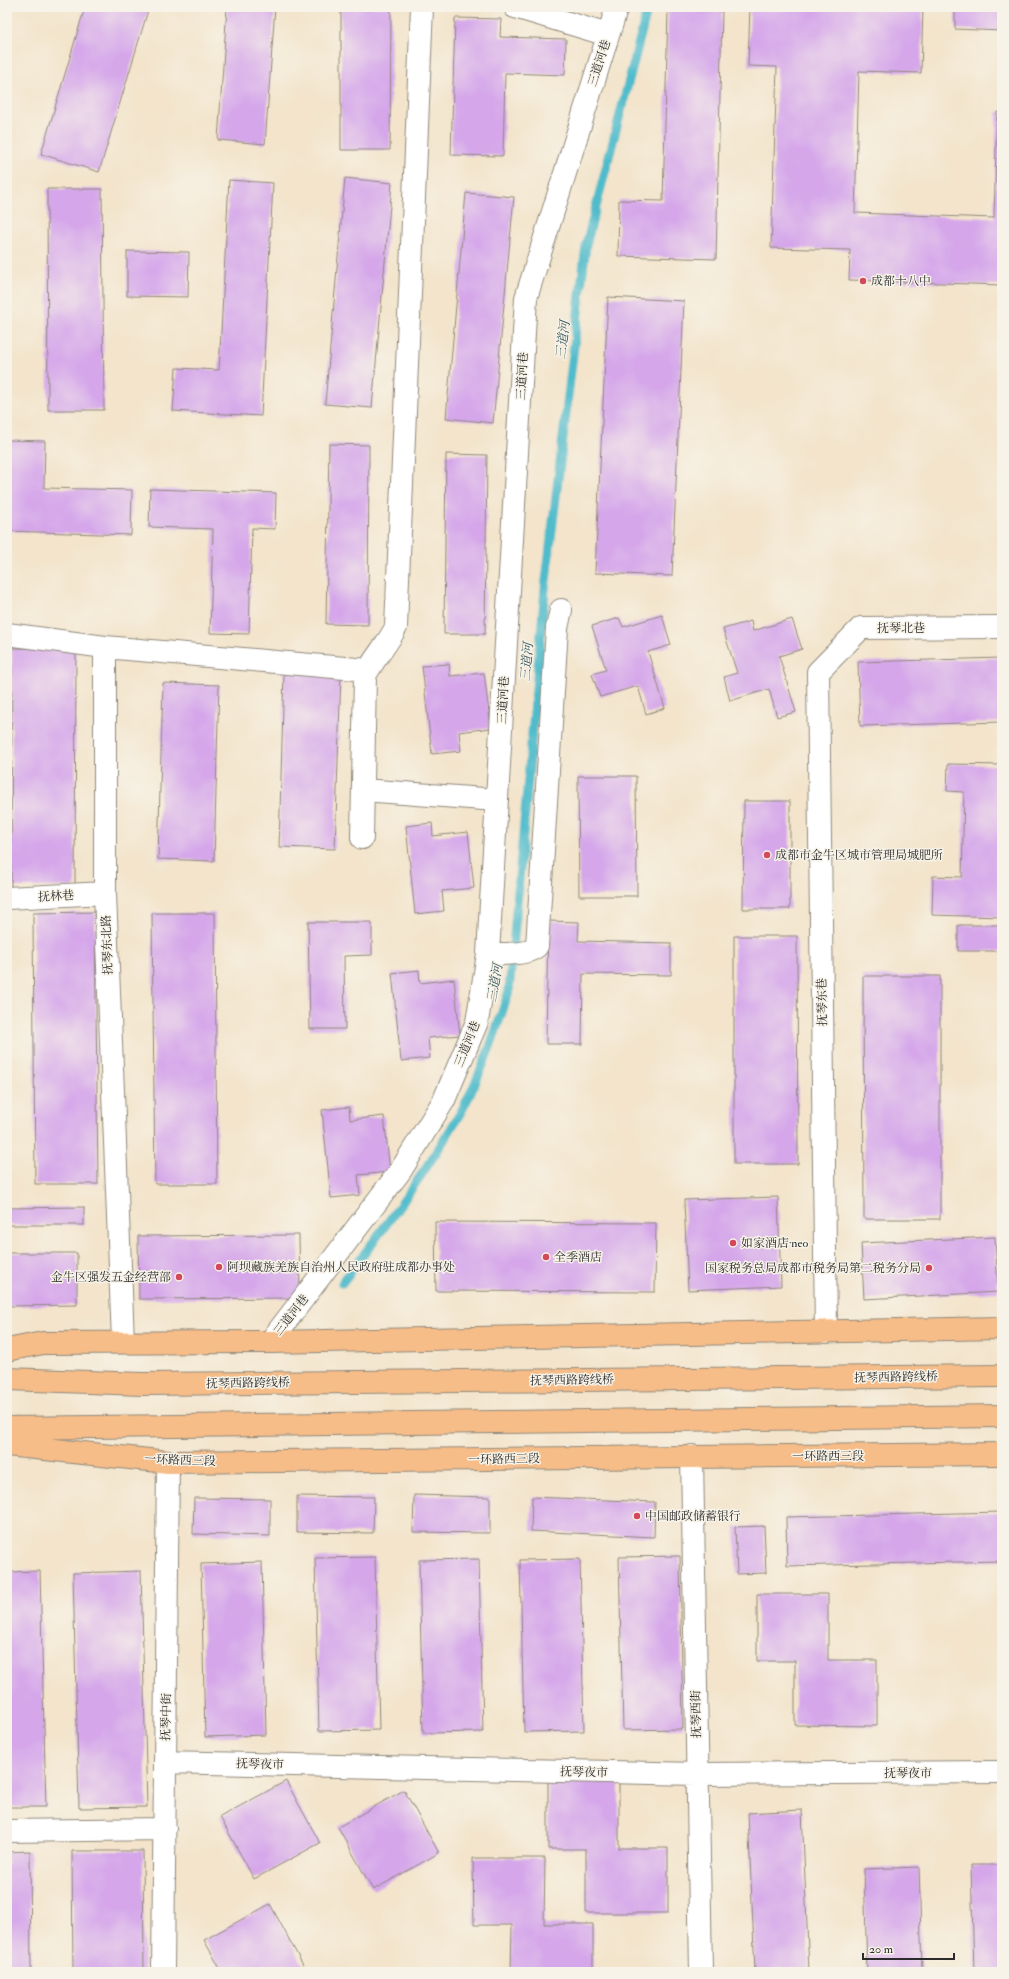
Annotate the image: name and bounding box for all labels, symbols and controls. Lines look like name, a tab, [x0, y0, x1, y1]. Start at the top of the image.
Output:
street label: 三道河巷	[585, 38, 614, 88]
place label: 成都十八中	[871, 274, 931, 289]
marker: 成都十八中	[858, 276, 868, 286]
water label: 三道河	[553, 318, 574, 360]
street label: 三道河巷	[514, 352, 531, 400]
street label: 抚琴北巷	[877, 621, 925, 636]
water label: 三道河	[517, 640, 537, 682]
street label: 三道河巷	[495, 676, 512, 724]
place label: 成都市金牛区城市管理局城肥所	[775, 848, 943, 863]
marker: 成都市金牛区城市管理局城肥所	[762, 850, 772, 860]
street label: 抚林巷	[38, 888, 74, 905]
street label: 抚琴东北路	[99, 915, 116, 975]
water label: 三道河	[484, 961, 507, 1004]
street label: 抚琴东巷	[815, 978, 830, 1026]
street label: 三道河巷	[452, 1019, 483, 1069]
place label: 如家酒店·neo	[741, 1236, 809, 1251]
marker: 如家酒店·neo	[728, 1238, 738, 1248]
place label: 全季酒店	[554, 1250, 602, 1265]
marker: 全季酒店	[541, 1252, 551, 1262]
place label: 阿坝藏族羌族自治州人民政府驻成都办事处	[227, 1260, 455, 1275]
place label: 国家税务总局成都市税务局第二税务分局	[705, 1261, 921, 1276]
marker: 阿坝藏族羌族自治州人民政府驻成都办事处	[214, 1262, 224, 1272]
marker: 国家税务总局成都市税务局第二税务分局	[924, 1263, 934, 1273]
place label: 金牛区强发五金经营部	[51, 1270, 171, 1285]
marker: 金牛区强发五金经营部	[174, 1272, 184, 1282]
street label: 三道河巷	[271, 1292, 312, 1339]
street label: 抚琴西路跨线桥	[854, 1369, 938, 1386]
street label: 抚琴西路跨线桥	[530, 1372, 614, 1389]
street label: 抚琴西路跨线桥	[206, 1375, 290, 1392]
street label: 一环路西三段	[792, 1449, 864, 1464]
street label: 一环路西三段	[468, 1451, 540, 1468]
street label: 一环路西三段	[144, 1452, 216, 1469]
place label: 中国邮政储蓄银行	[645, 1509, 741, 1524]
marker: 中国邮政储蓄银行	[632, 1511, 642, 1521]
street label: 抚琴西街	[689, 1689, 704, 1738]
street label: 抚琴中街	[159, 1692, 174, 1741]
street label: 抚琴夜市	[236, 1757, 284, 1772]
street label: 抚琴夜市	[560, 1765, 608, 1780]
street label: 抚琴夜市	[884, 1766, 932, 1781]
scale bar	[863, 1935, 954, 1961]
text: 20 m	[869, 1942, 894, 1957]

